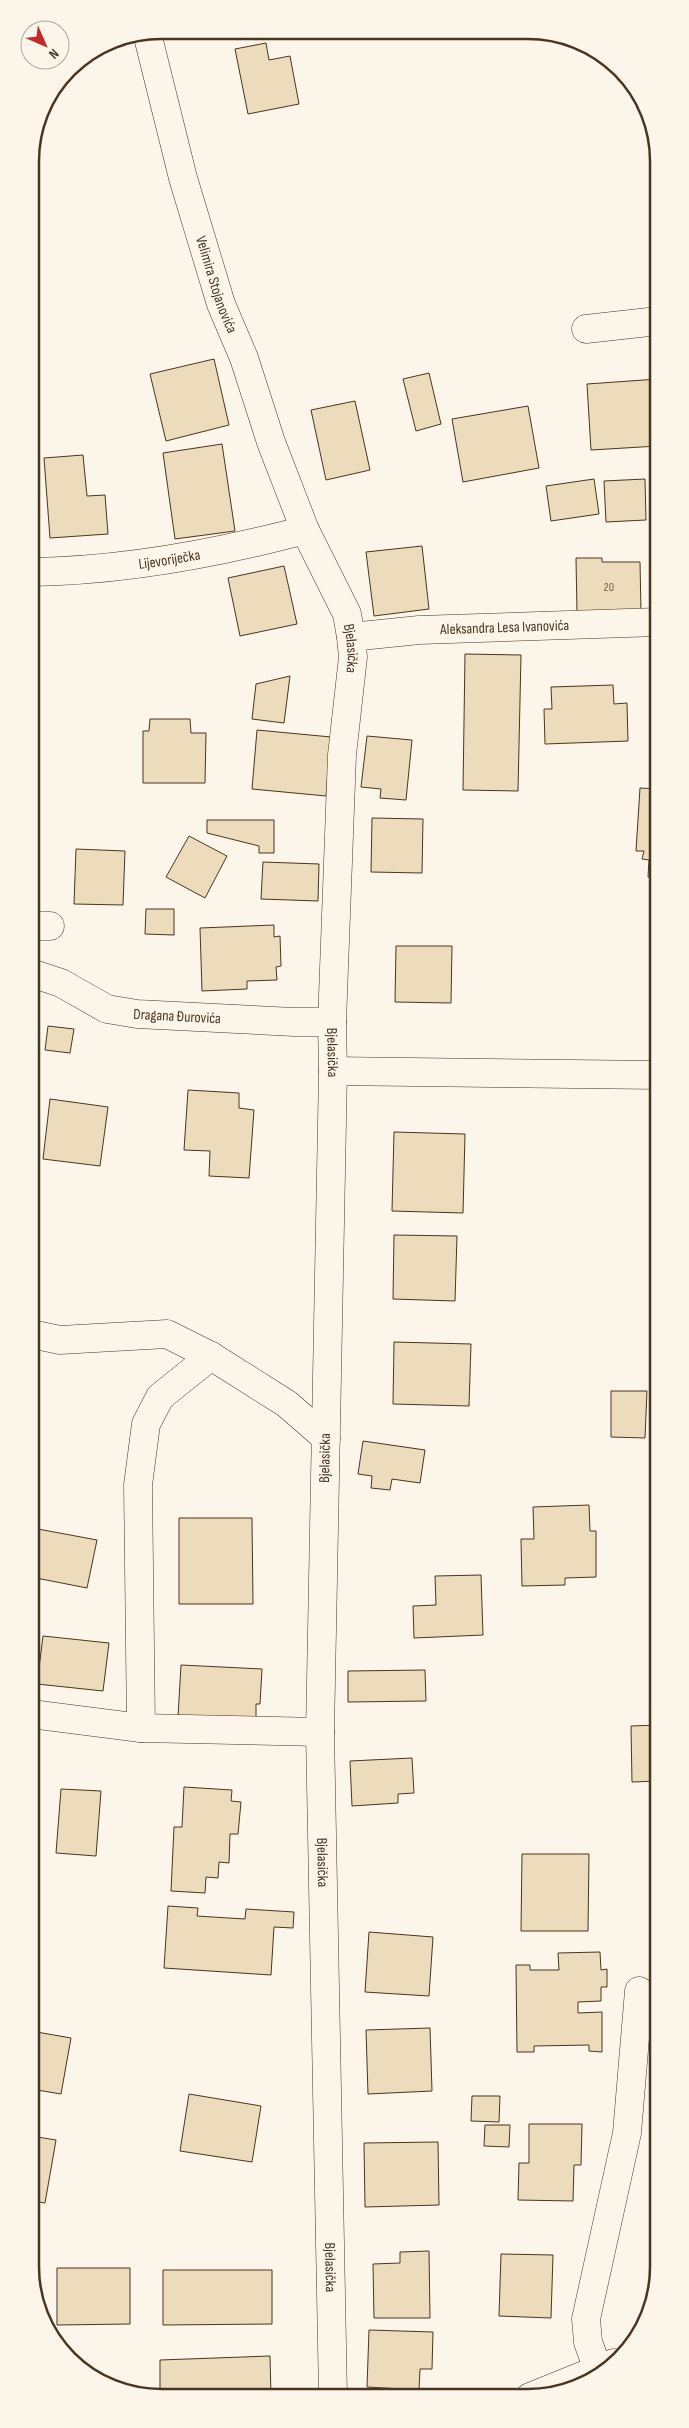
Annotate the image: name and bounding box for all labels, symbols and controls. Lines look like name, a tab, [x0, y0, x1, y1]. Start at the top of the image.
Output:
north arrow	[20, 20, 70, 70]
text: N	[45, 45, 62, 62]
street label: Velimira Stojanovića	[192, 234, 242, 336]
street label: Lijevoriječka	[137, 545, 202, 574]
house number: 20	[604, 580, 614, 595]
street label: Aleksandra Lesa Ivanovića	[439, 615, 570, 639]
street label: Bjelasička	[339, 622, 363, 674]
street label: Dragana Đurovića	[133, 1004, 221, 1028]
street label: Bjelasička	[323, 1028, 343, 1078]
street label: Bjelasička	[315, 1433, 335, 1483]
street label: Bjelasička	[313, 1837, 333, 1888]
street label: Bjelasička	[320, 2242, 340, 2293]

